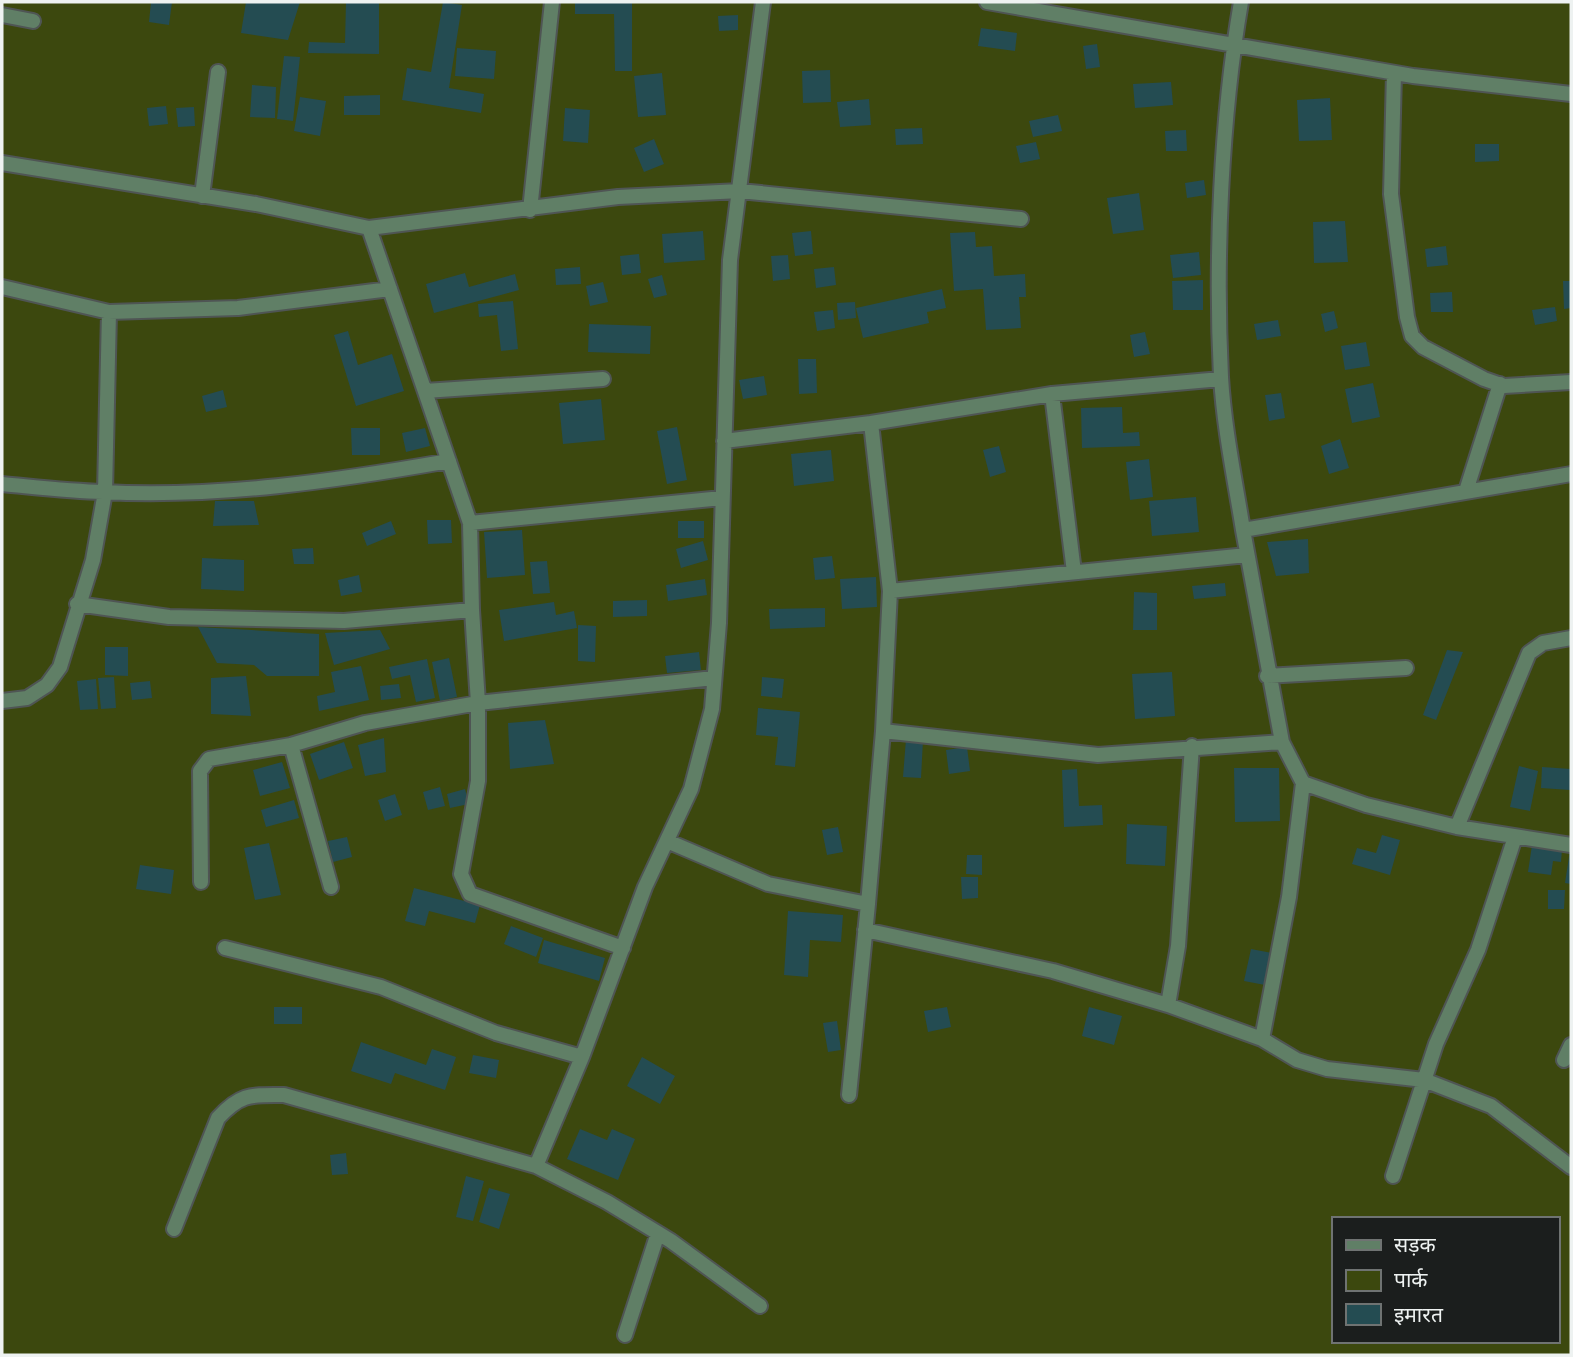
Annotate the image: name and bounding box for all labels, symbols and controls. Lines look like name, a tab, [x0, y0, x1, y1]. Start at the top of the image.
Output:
legend	[1332, 1217, 1559, 1343]
text: सड़क	[1394, 1233, 1436, 1257]
text: पार्क	[1394, 1268, 1428, 1292]
text: इमारत	[1394, 1303, 1444, 1327]

